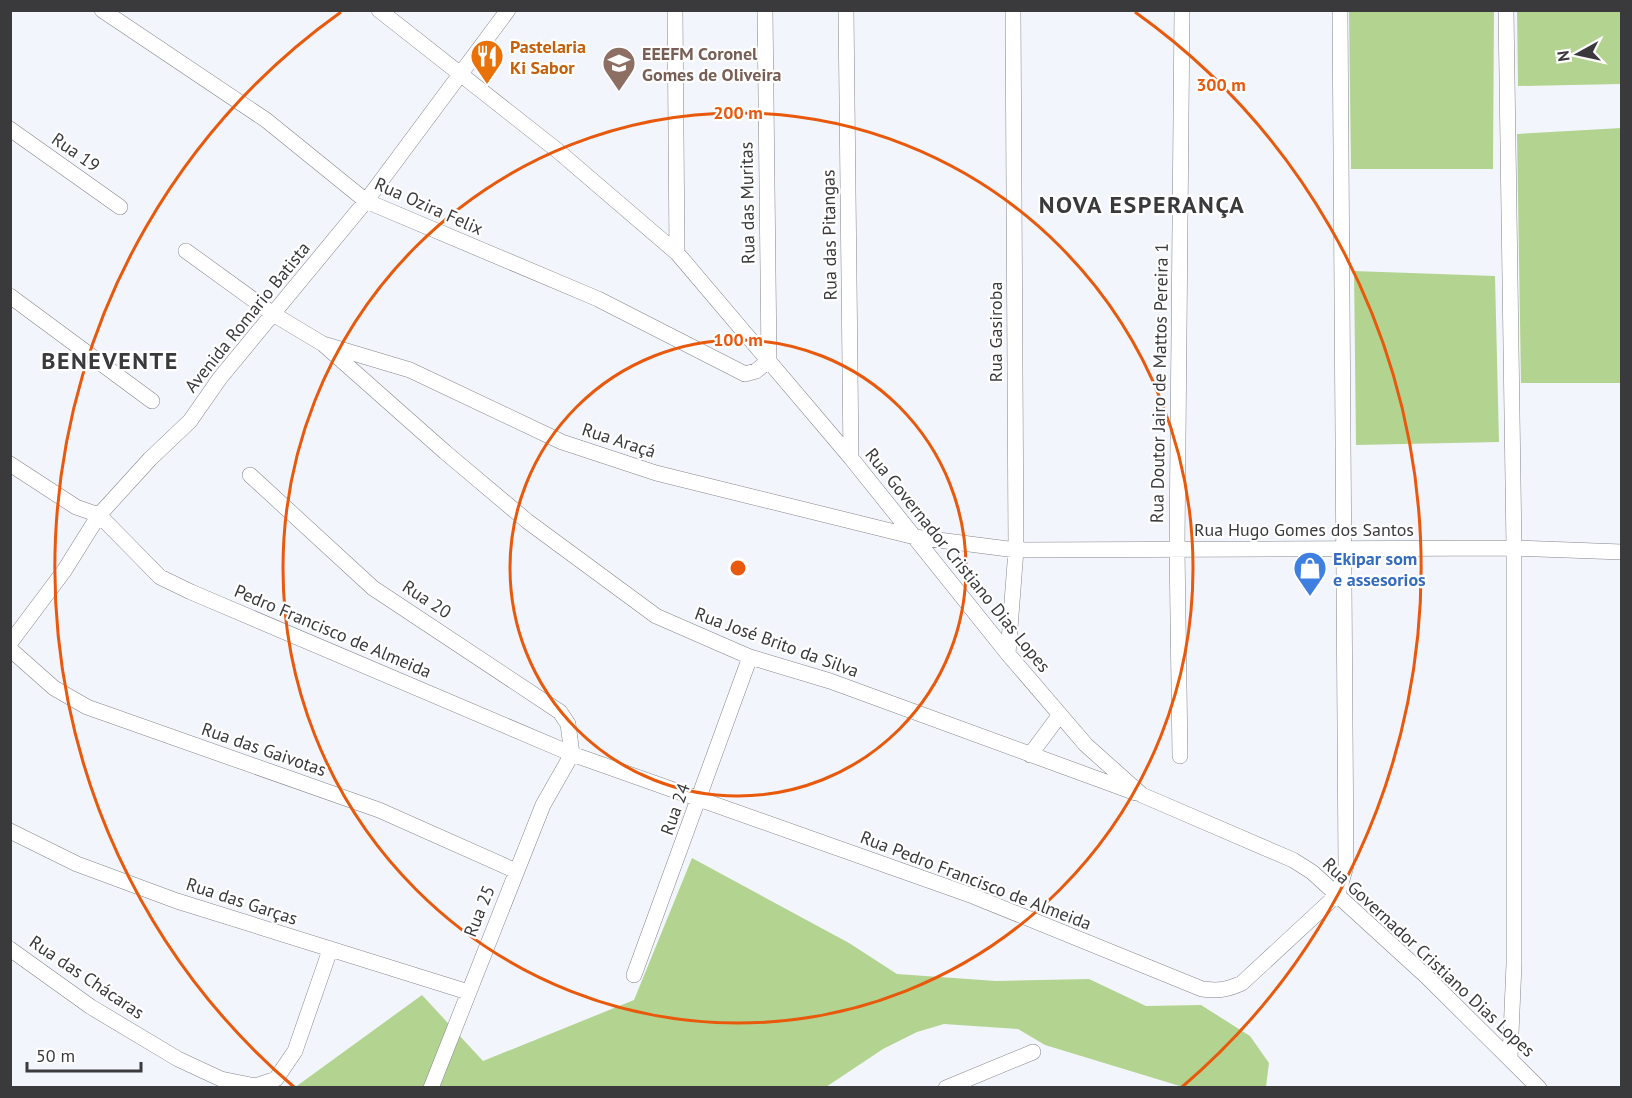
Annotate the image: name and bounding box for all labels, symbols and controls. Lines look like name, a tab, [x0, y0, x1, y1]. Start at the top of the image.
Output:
north arrow	[1548, 24, 1608, 84]
place label: Pastelaria Ki Sabor	[510, 35, 586, 79]
restaurant icon: Pastelaria Ki Sabor	[469, 38, 505, 85]
place label: EEEFM Coronel Gomes de Oliveira	[642, 42, 782, 86]
school or university icon: EEEFM Coronel Gomes de Oliveira	[601, 45, 637, 92]
text: N	[1553, 49, 1574, 63]
text: 300 m	[1196, 73, 1246, 96]
text: 200 m	[713, 101, 763, 124]
street label: Rua 19	[47, 127, 105, 177]
street label: Rua das Muritas	[734, 142, 760, 264]
street label: Rua das Pitangas	[816, 169, 842, 301]
street label: Rua Ozira Felix	[371, 172, 487, 240]
district label: NOVA ESPERANÇA	[1039, 189, 1245, 220]
street label: Avenida Romario Batista	[179, 237, 315, 397]
street label: Rua Doutor Jairo de Mattos Pereira 1	[1145, 243, 1173, 523]
street label: Rua Gasiroba	[984, 282, 1007, 382]
text: 100 m	[713, 328, 763, 351]
district label: BENEVENTE	[41, 345, 179, 376]
street label: Rua Araçá	[579, 417, 659, 463]
street label: Rua Governador Cristiano Dias Lopes	[860, 443, 1056, 677]
street label: Rua Hugo Gomes dos Santos	[1194, 518, 1414, 541]
place label: Ekipar som e assesorios	[1333, 547, 1426, 591]
shop icon: Ekipar som e assesorios	[1292, 550, 1328, 597]
centre of rings	[728, 558, 748, 578]
street label: Rua 20	[398, 575, 456, 623]
street label: Pedro Francisco de Almeida	[231, 579, 435, 683]
street label: Rua José Brito da Silva	[692, 602, 862, 682]
street label: Rua das Gaivotas	[199, 717, 329, 781]
street label: Rua 24	[655, 780, 695, 838]
street label: Rua Pedro Francisco de Almeida	[857, 825, 1095, 935]
street label: Rua Governador Cristiano Dias Lopes	[1318, 852, 1540, 1062]
street label: Rua das Garças	[183, 872, 301, 930]
street label: Rua 25	[458, 882, 500, 940]
street label: Rua das Chácaras	[25, 930, 149, 1024]
scale bar	[27, 1035, 141, 1073]
text: 50 m	[36, 1044, 75, 1067]

